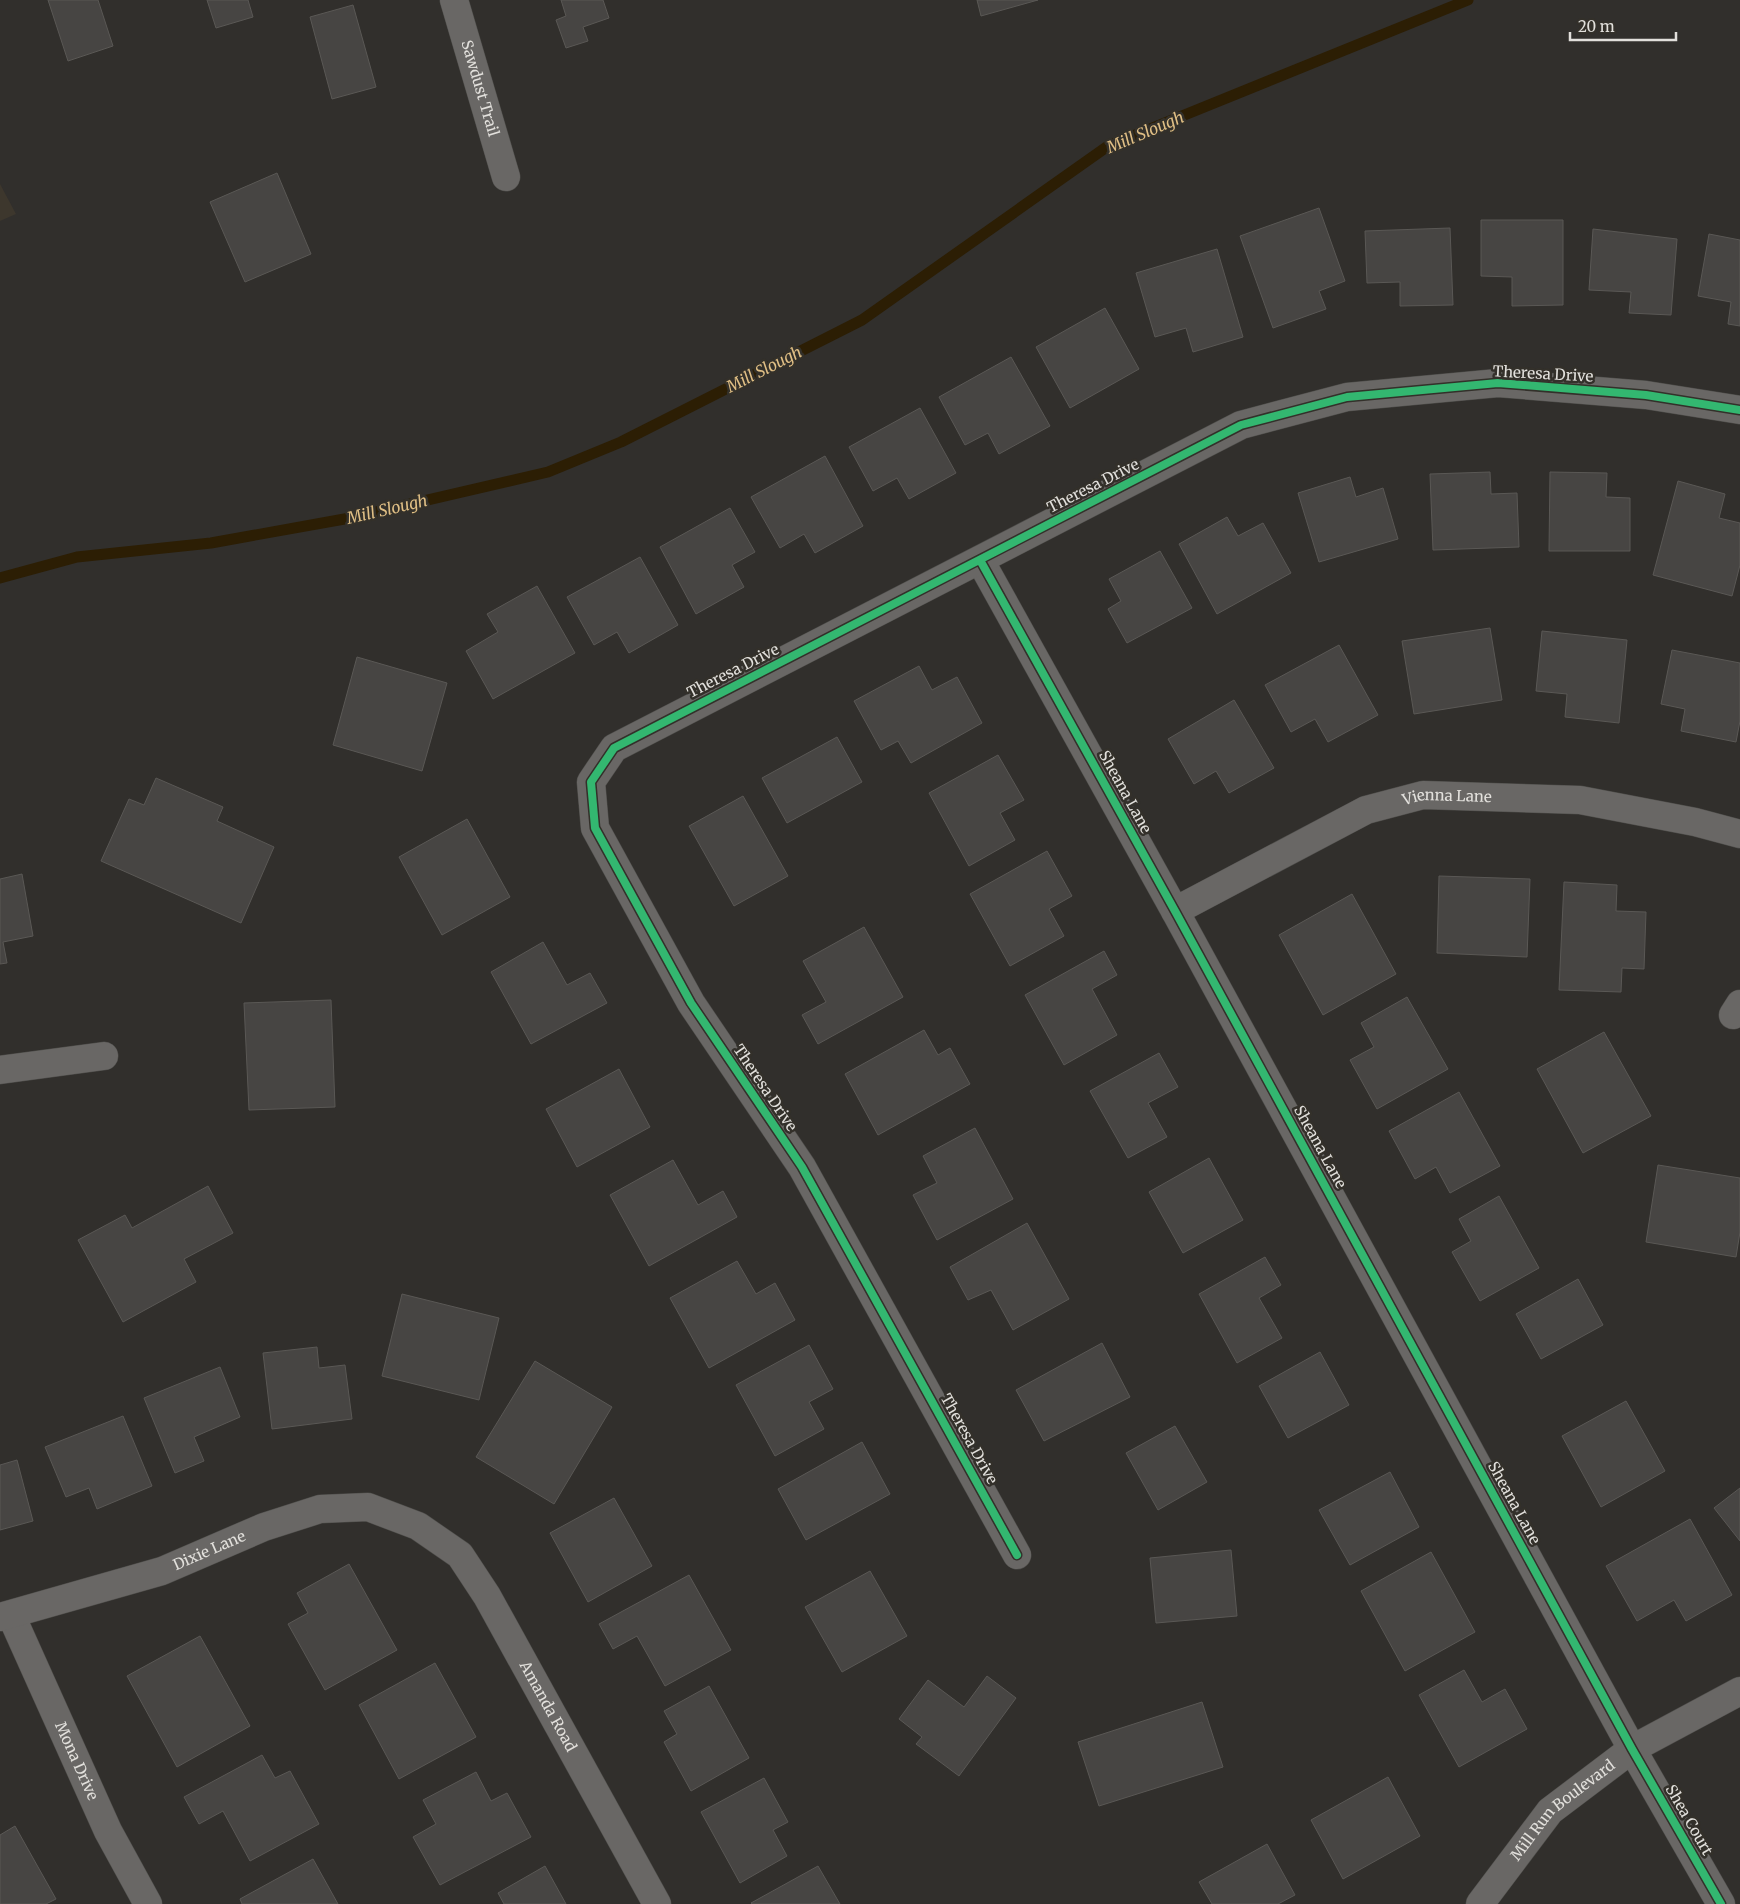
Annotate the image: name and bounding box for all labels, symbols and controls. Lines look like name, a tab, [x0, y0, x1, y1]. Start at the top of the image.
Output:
scale bar	[1570, 10, 1676, 42]
text: 20 m	[1578, 17, 1615, 36]
street label: Sawdust Trail	[457, 38, 504, 139]
water label: Mill Slough	[1102, 107, 1187, 158]
water label: Mill Slough	[722, 341, 805, 397]
street label: Theresa Drive	[1492, 361, 1594, 386]
street label: Theresa Drive	[1044, 454, 1142, 517]
water label: Mill Slough	[344, 490, 429, 528]
street label: Theresa Drive	[684, 639, 782, 702]
street label: Sheana Lane	[1095, 747, 1156, 837]
street label: Vienna Lane	[1399, 785, 1492, 809]
street label: Theresa Drive	[729, 1041, 802, 1135]
street label: Sheana Lane	[1290, 1102, 1351, 1192]
street label: Theresa Drive	[937, 1390, 1002, 1488]
street label: Sheana Lane	[1484, 1458, 1545, 1548]
street label: Dixie Lane	[170, 1526, 248, 1574]
street label: Amanda Road	[515, 1657, 581, 1755]
street label: Mona Drive	[51, 1719, 103, 1803]
street label: Mill Run Boulevard	[1506, 1755, 1618, 1864]
street label: Shea Court	[1662, 1781, 1717, 1859]

